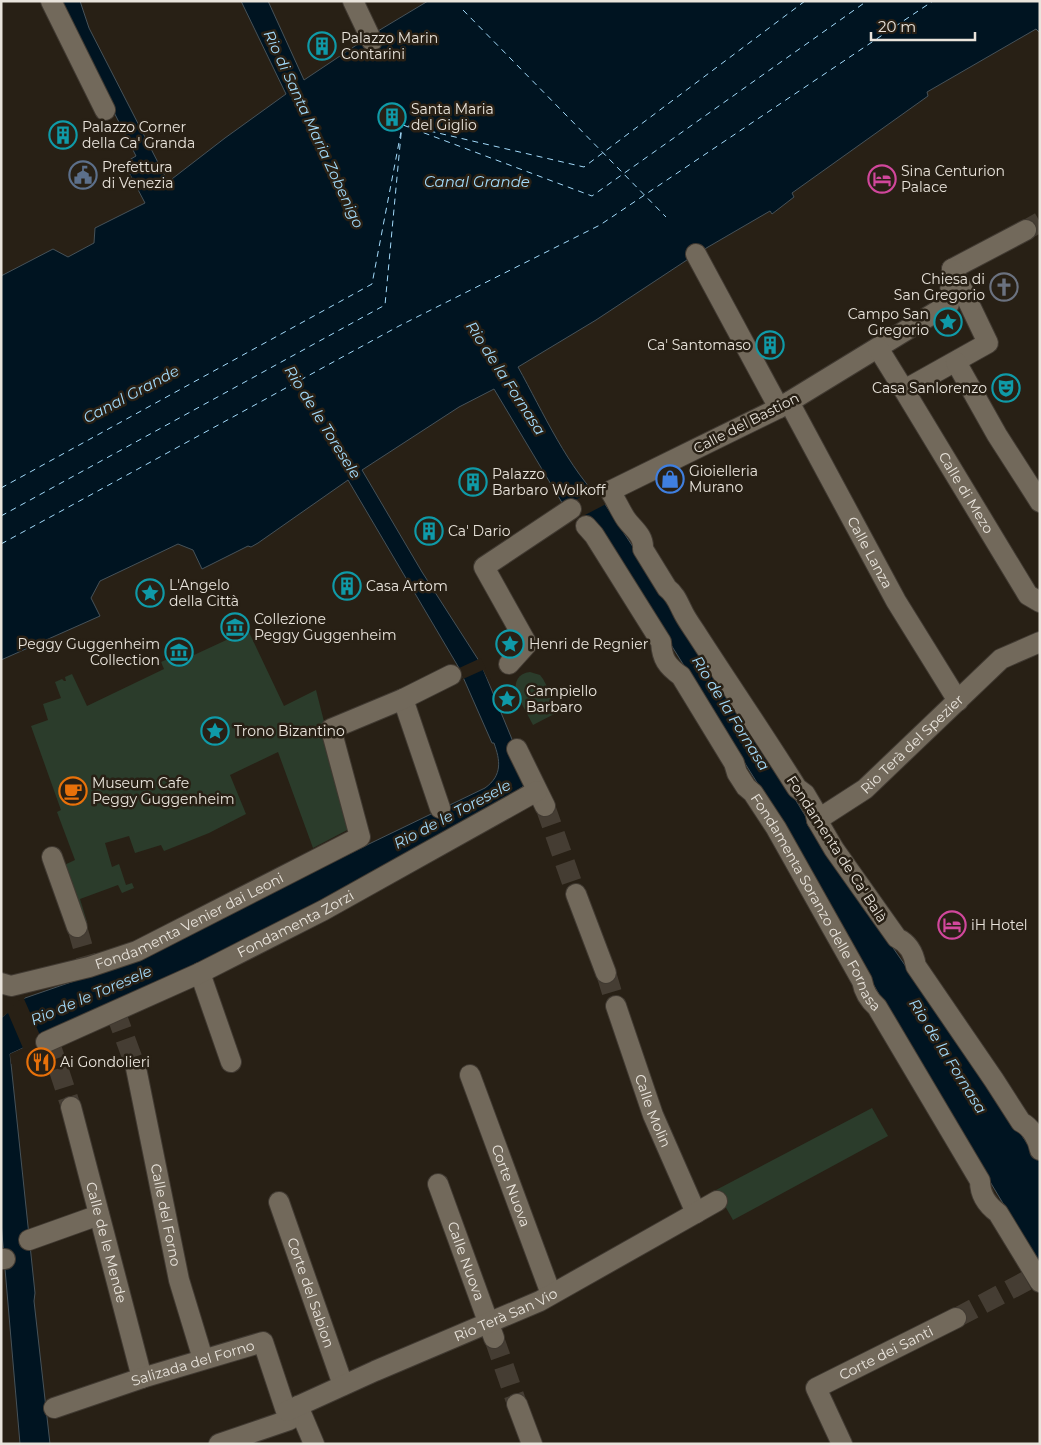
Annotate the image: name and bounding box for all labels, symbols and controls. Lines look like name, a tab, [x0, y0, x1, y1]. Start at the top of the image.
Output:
scale bar	[871, 10, 975, 42]
text: 20 m	[878, 17, 916, 36]
water label: Rio di Santa Maria Zobenigo	[260, 27, 368, 231]
place label: Palazzo Marin Contarini	[341, 29, 438, 63]
building icon: Palazzo Marin Contarini	[307, 31, 337, 61]
place label: Santa Maria del Giglio	[411, 100, 494, 134]
building icon: Santa Maria del Giglio	[377, 102, 407, 132]
place label: Palazzo Corner della Ca' Granda	[82, 118, 195, 152]
building icon: Palazzo Corner della Ca' Granda	[48, 120, 78, 150]
place label: Prefettura di Venezia	[102, 158, 173, 192]
public building icon: Prefettura di Venezia	[68, 160, 98, 190]
place label: Sina Centurion Palace	[901, 162, 1005, 196]
hotel icon: Sina Centurion Palace	[867, 164, 897, 194]
water label: Canal Grande	[424, 172, 530, 191]
place label: Chiesa di San Gregorio	[894, 270, 985, 304]
church icon: Chiesa di San Gregorio	[989, 272, 1019, 302]
place label: Campo San Gregorio	[848, 305, 929, 339]
place icon: Campo San Gregorio	[933, 307, 963, 337]
water label: Rio de la Fornasa	[462, 318, 550, 438]
building icon: Ca' Santomaso	[755, 330, 785, 360]
place label: Ca' Santomaso	[647, 336, 751, 354]
water label: Canal Grande	[80, 361, 182, 427]
water label: Rio de le Toresele	[281, 362, 365, 482]
theatre icon: Casa Sanlorenzo	[991, 373, 1021, 403]
place label: Casa Sanlorenzo	[872, 379, 987, 397]
street label: Calle del Bastion	[690, 389, 802, 457]
street label: Calle di Mezo	[935, 449, 998, 537]
place label: Gioielleria Murano	[689, 462, 758, 496]
shop icon: Gioielleria Murano	[655, 464, 685, 494]
place label: Palazzo Barbaro Wolkoff	[492, 465, 607, 499]
building icon: Palazzo Barbaro Wolkoff	[458, 467, 488, 497]
street label: Calle Lanza	[843, 513, 897, 592]
building icon: Ca' Dario	[414, 516, 444, 546]
place label: Ca' Dario	[448, 522, 511, 540]
building icon: Casa Artom	[332, 571, 362, 601]
place label: L'Angelo della Città	[169, 576, 239, 610]
place label: Casa Artom	[366, 577, 448, 595]
place icon: L'Angelo della Città	[135, 578, 165, 608]
place label: Collezione Peggy Guggenheim	[254, 610, 397, 644]
museum icon: Collezione Peggy Guggenheim	[220, 612, 250, 642]
place icon: Henri de Regnier	[495, 629, 525, 659]
place label: Peggy Guggenheim Collection	[17, 635, 160, 669]
place label: Henri de Regnier	[529, 635, 649, 653]
museum icon: Peggy Guggenheim Collection	[164, 637, 194, 667]
water label: Rio de la Fornasa	[688, 652, 774, 774]
place label: Campiello Barbaro	[526, 682, 597, 716]
place icon: Campiello Barbaro	[492, 684, 522, 714]
street label: Rio Terà del Spezier	[856, 690, 968, 798]
place icon: Trono Bizantino	[200, 716, 230, 746]
place label: Trono Bizantino	[234, 722, 345, 740]
street label: Fondamenta de Ca' Balà	[783, 772, 891, 926]
place label: Museum Cafe Peggy Guggenheim	[92, 774, 235, 808]
water label: Rio de le Toresele	[390, 775, 514, 853]
cafe icon: Museum Cafe Peggy Guggenheim	[58, 776, 88, 806]
street label: Fondamenta Soranzo delle Fornasa	[747, 790, 885, 1015]
street label: Fondamenta Venier dai Leoni	[93, 869, 286, 973]
street label: Fondamenta Zorzi	[234, 886, 357, 962]
hotel icon: iH Hotel	[937, 910, 967, 940]
place label: iH Hotel	[971, 916, 1028, 934]
water label: Rio de le Toresele	[27, 961, 155, 1029]
water label: Rio de la Fornasa	[905, 995, 991, 1117]
restaurant icon: Ai Gondolieri	[26, 1047, 56, 1077]
place label: Ai Gondolieri	[60, 1053, 150, 1071]
street label: Calle Molin	[631, 1072, 675, 1150]
street label: Corte Nuova	[487, 1142, 534, 1229]
street label: Calle del Forno	[147, 1162, 185, 1268]
street label: Calle de le Mende	[82, 1180, 131, 1305]
street label: Calle Nuova	[443, 1219, 489, 1303]
street label: Corte del Sabion	[283, 1235, 338, 1350]
street label: Rio Terà San Vio	[451, 1284, 561, 1345]
street label: Corte dei Santi	[836, 1322, 936, 1384]
street label: Salizada del Forno	[129, 1336, 257, 1390]

